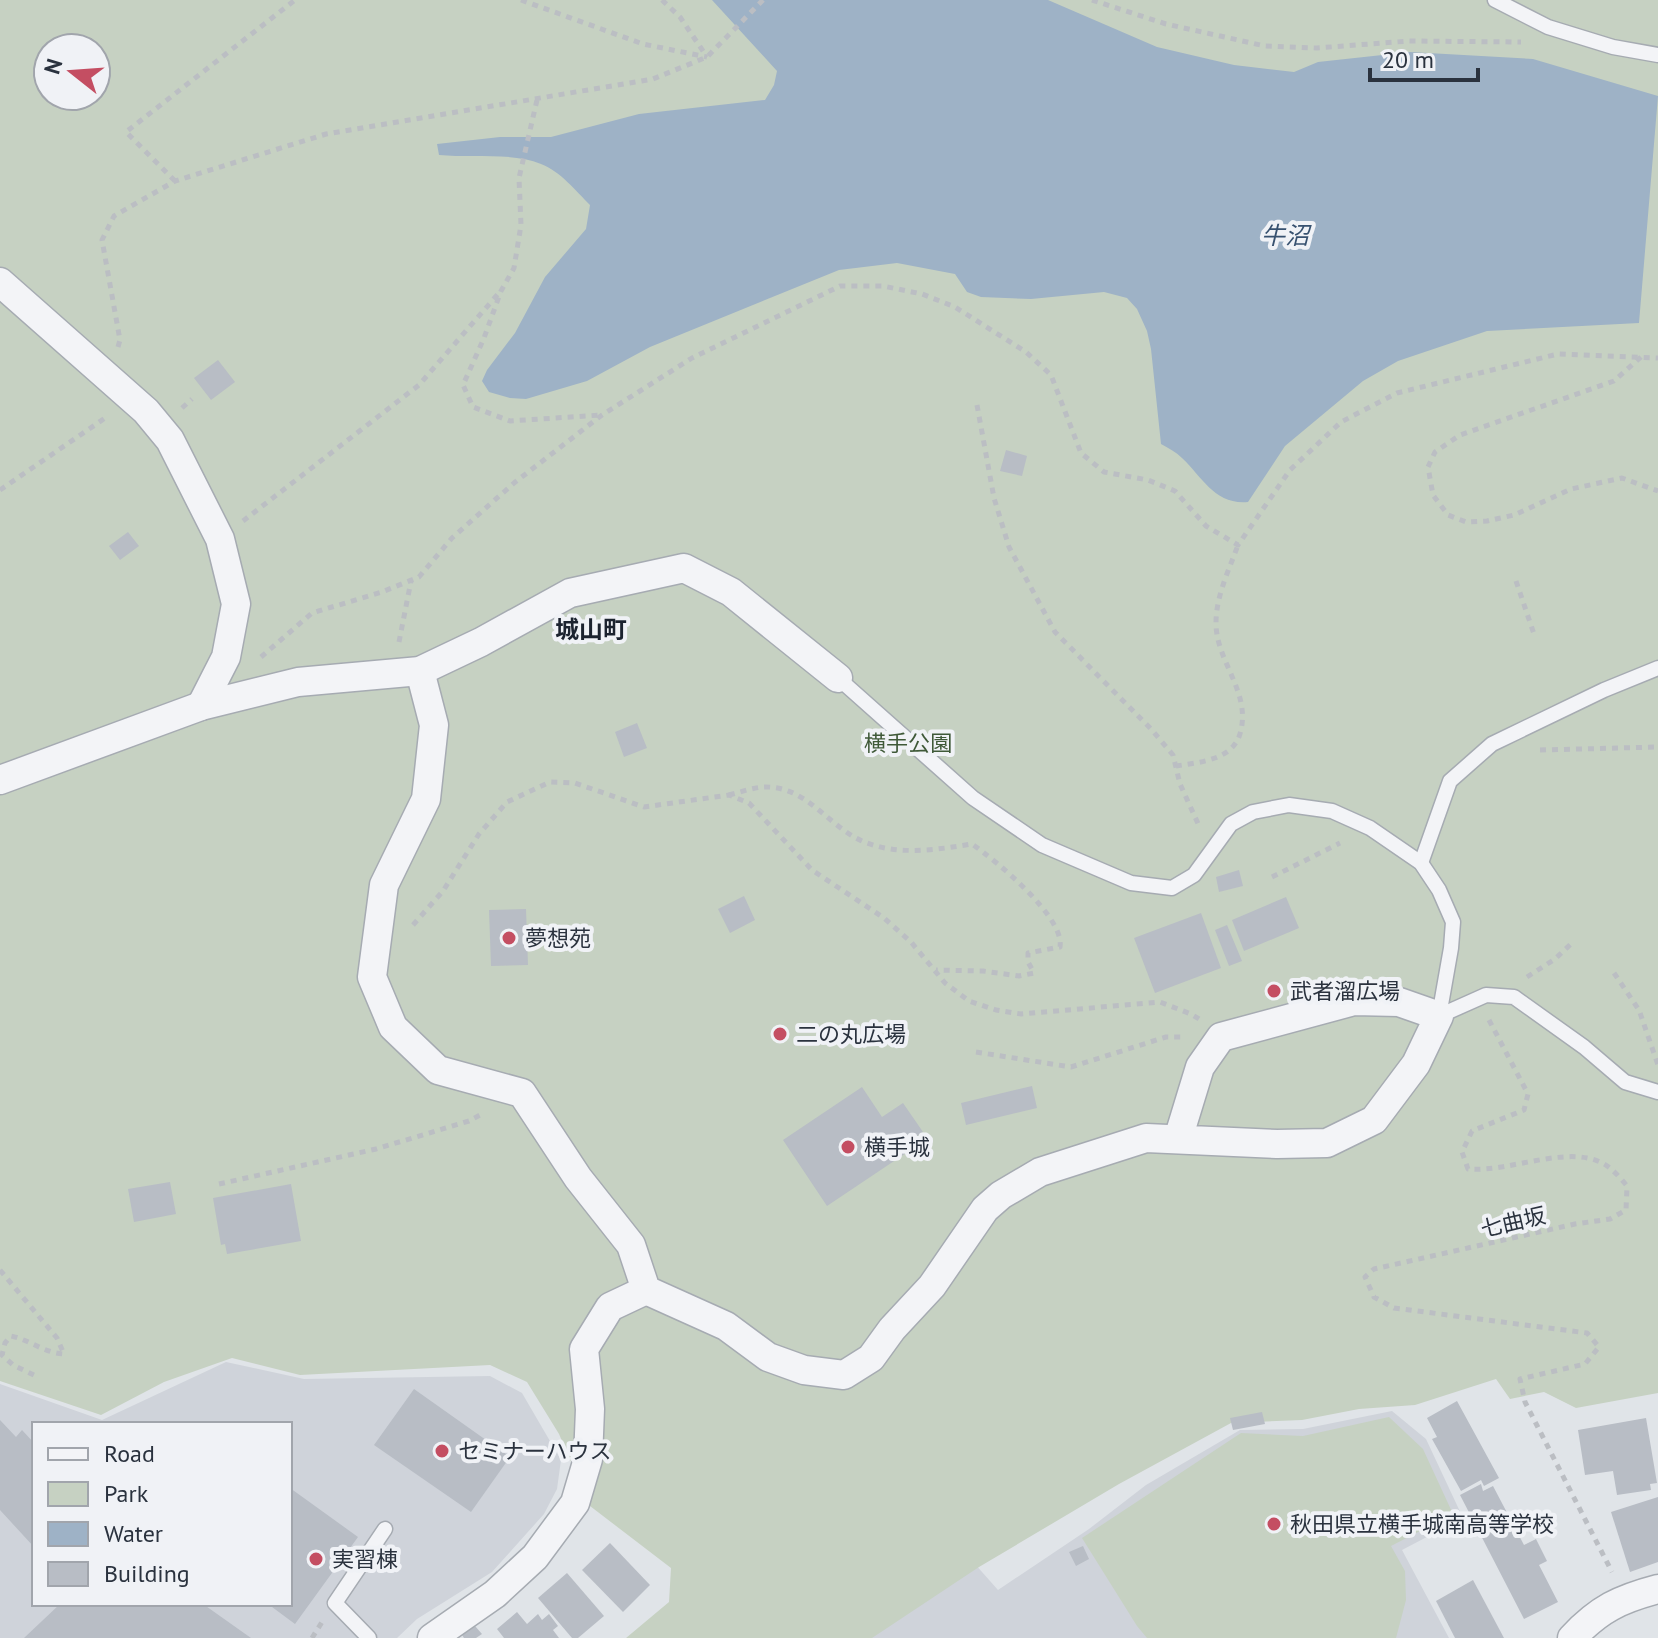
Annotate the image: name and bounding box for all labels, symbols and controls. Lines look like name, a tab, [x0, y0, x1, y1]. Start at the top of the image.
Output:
north arrow	[32, 32, 112, 112]
scale bar	[1370, 32, 1478, 82]
text: 20 m	[1382, 44, 1434, 75]
text: N	[37, 55, 68, 77]
water label: 牛沼	[1261, 220, 1312, 251]
district label: 城山町	[555, 614, 627, 645]
park label: 横手公園	[864, 729, 952, 757]
place label: 夢想苑	[525, 924, 591, 952]
marker: 夢想苑	[500, 929, 518, 947]
place label: 武者溜広場	[1290, 977, 1400, 1005]
marker: 武者溜広場	[1265, 982, 1283, 1000]
place label: 二の丸広場	[796, 1020, 906, 1048]
marker: 二の丸広場	[771, 1025, 789, 1043]
place label: 横手城	[864, 1133, 930, 1161]
marker: 横手城	[839, 1138, 857, 1156]
street label: 七曲坂	[1478, 1201, 1548, 1243]
legend	[32, 1422, 292, 1606]
place label: セミナーハウス	[458, 1437, 612, 1465]
text: Road	[104, 1438, 155, 1469]
marker: セミナーハウス	[433, 1442, 451, 1460]
text: Park	[104, 1478, 149, 1509]
place label: 秋田県立横手城南高等学校	[1290, 1510, 1554, 1538]
marker: 秋田県立横手城南高等学校	[1265, 1515, 1283, 1533]
text: Water	[104, 1518, 163, 1549]
place label: 実習棟	[332, 1545, 398, 1573]
marker: 実習棟	[307, 1550, 325, 1568]
text: Building	[104, 1558, 190, 1589]

